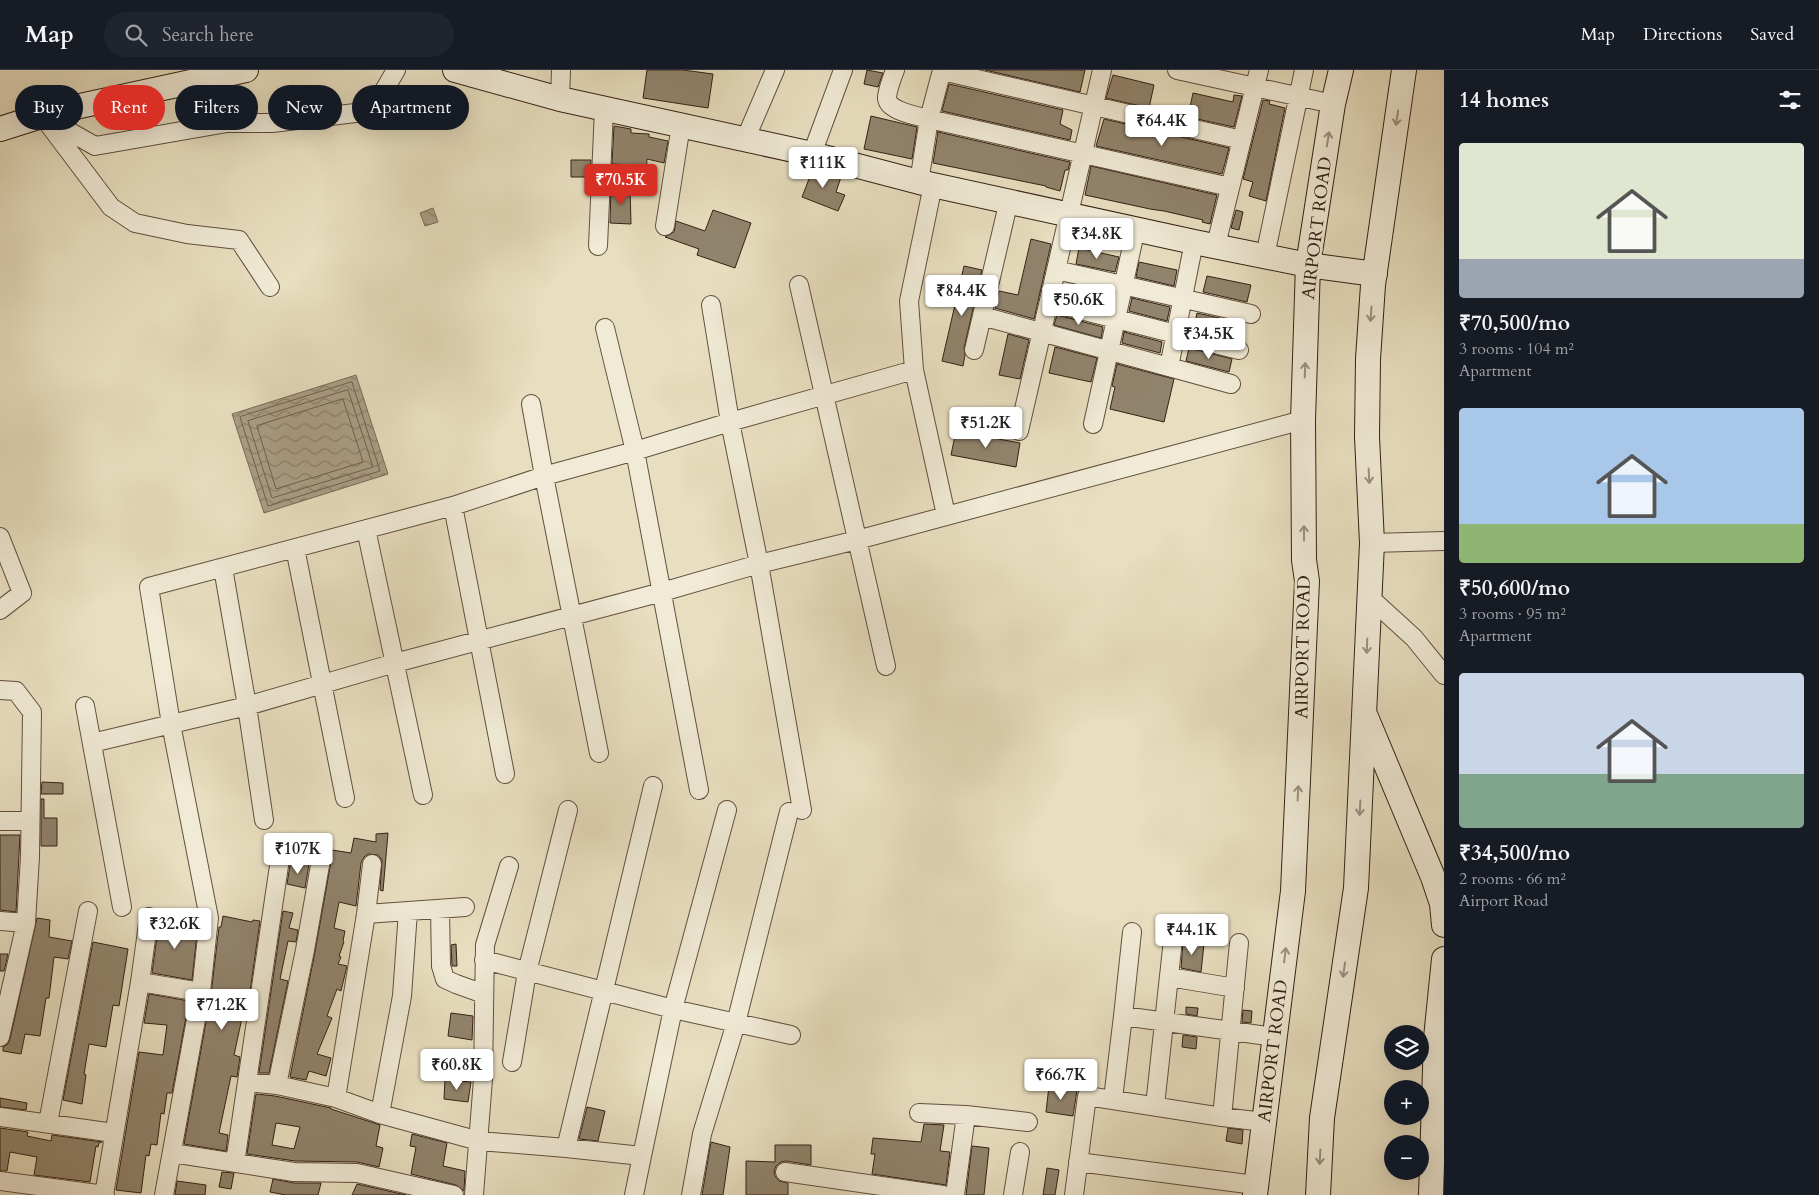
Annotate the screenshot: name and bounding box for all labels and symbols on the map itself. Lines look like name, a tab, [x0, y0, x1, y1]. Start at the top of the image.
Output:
pin: ₹64.4K	[1121, 104, 1203, 147]
one-way arrow	[1391, 110, 1401, 126]
one-way arrow	[1323, 132, 1333, 148]
pin: ₹111K	[788, 146, 858, 189]
street label: AIRPORT ROAD	[1296, 155, 1338, 301]
pin: ₹70.5K	[580, 164, 662, 206]
pin: ₹34.8K	[1056, 218, 1138, 260]
pin: ₹84.4K	[921, 274, 1003, 317]
pin: ₹50.6K	[1038, 284, 1120, 326]
one-way arrow	[1366, 306, 1376, 322]
pin: ₹34.5K	[1168, 318, 1250, 360]
one-way arrow	[1300, 363, 1310, 379]
pin: ₹51.2K	[945, 406, 1027, 449]
one-way arrow	[1364, 468, 1373, 484]
one-way arrow	[1299, 525, 1309, 542]
street label: AIRPORT ROAD	[1289, 575, 1317, 719]
one-way arrow	[1362, 638, 1371, 654]
one-way arrow	[1293, 786, 1302, 802]
one-way arrow	[1355, 800, 1364, 816]
pin: ₹107K	[263, 832, 333, 875]
pin: ₹32.6K	[134, 908, 216, 950]
pin: ₹44.1K	[1151, 914, 1233, 956]
one-way arrow	[1280, 947, 1290, 963]
one-way arrow	[1339, 961, 1349, 977]
street label: AIRPORT ROAD	[1252, 978, 1294, 1124]
pin: ₹71.2K	[181, 988, 263, 1031]
pin: ₹60.8K	[416, 1048, 498, 1091]
pin: ₹66.7K	[1020, 1058, 1102, 1101]
one-way arrow	[1316, 1148, 1325, 1164]

